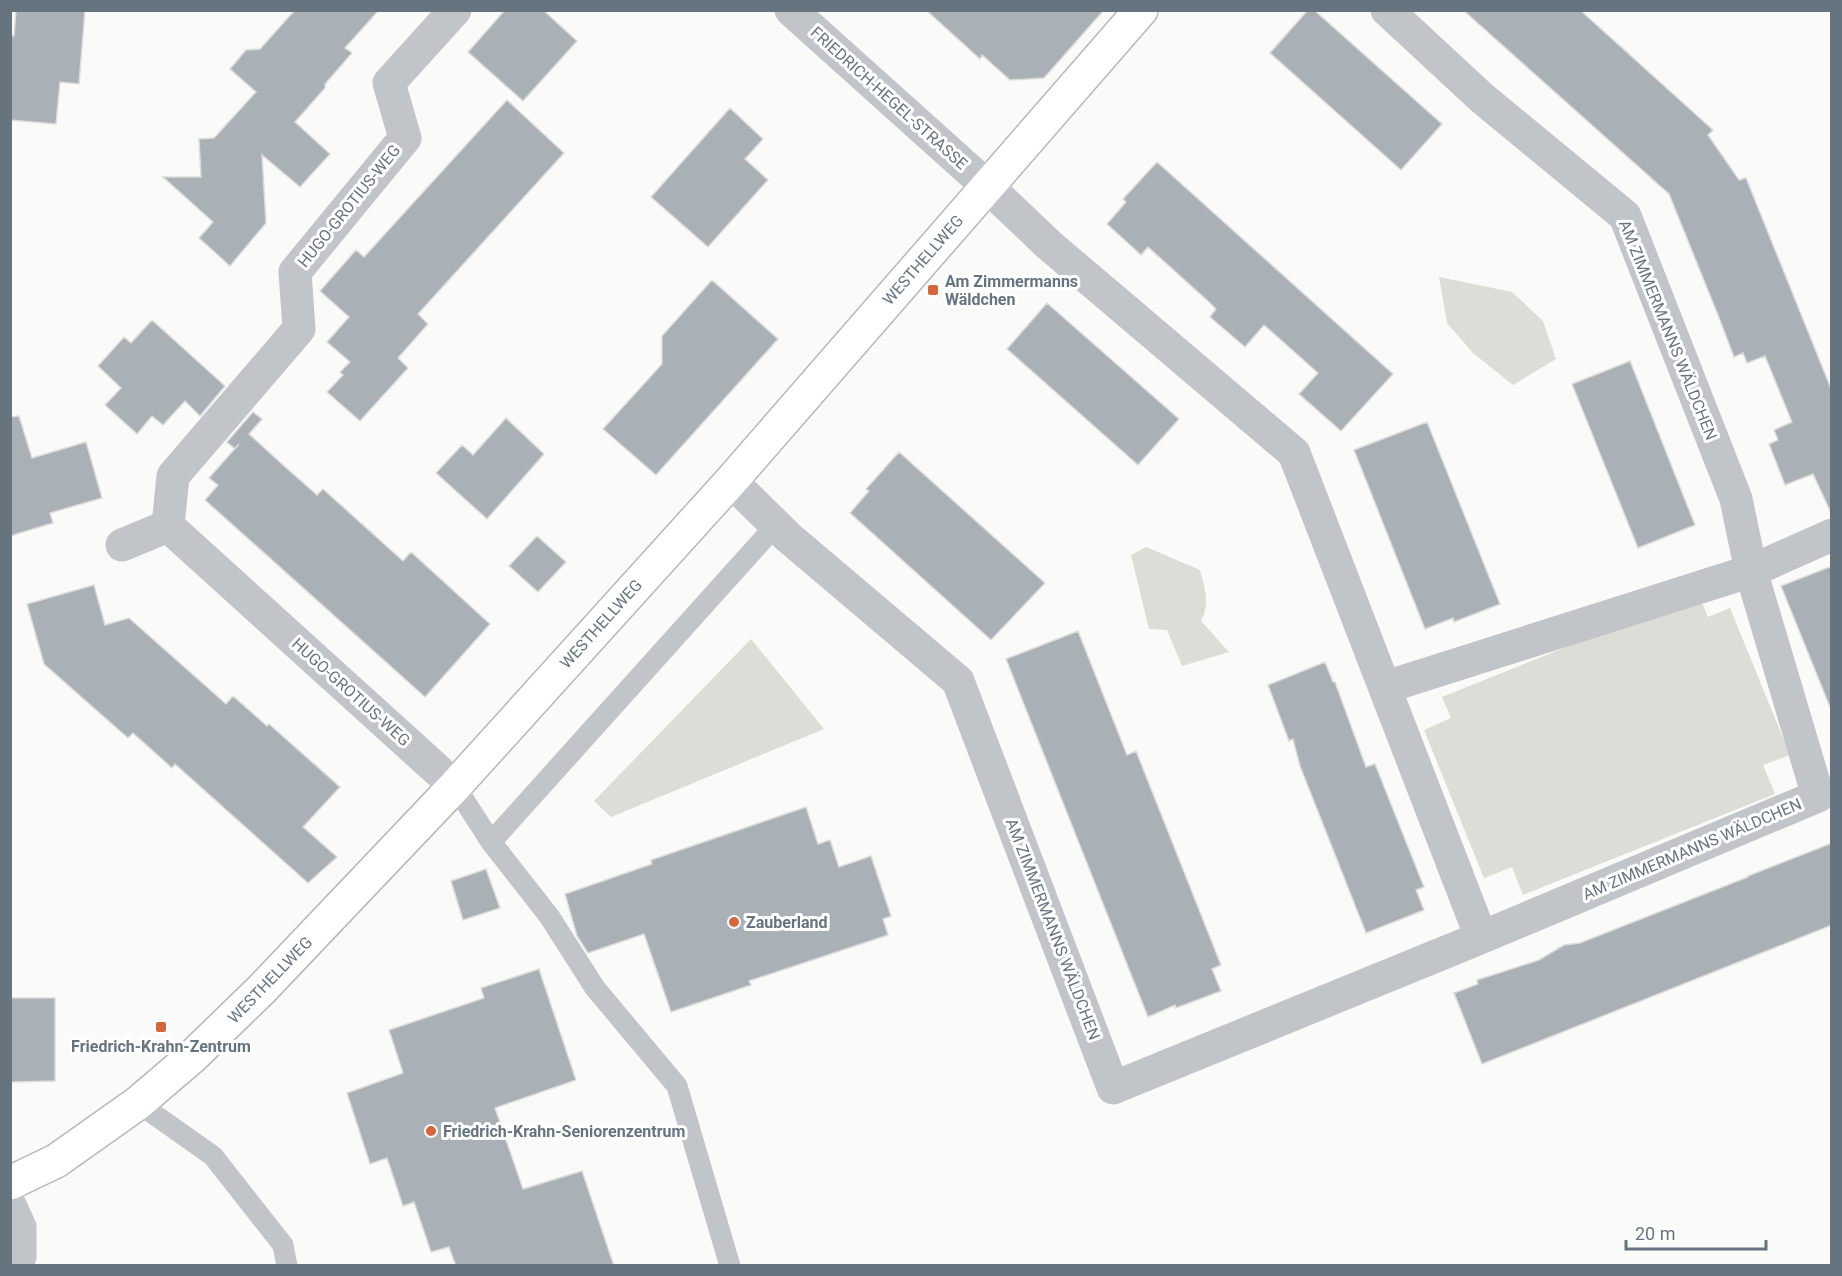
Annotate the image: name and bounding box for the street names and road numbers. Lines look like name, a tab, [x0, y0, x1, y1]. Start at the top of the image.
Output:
street label: FRIEDRICH-HEGEL-STRASSE	[807, 23, 971, 173]
street label: HUGO-GROTIUS-WEG	[294, 141, 404, 271]
street label: WESTHELLWEG	[879, 211, 967, 309]
street label: AM ZIMMERMANNS WÄLDCHEN	[1615, 217, 1721, 443]
street label: WESTHELLWEG	[556, 576, 646, 672]
street label: HUGO-GROTIUS-WEG	[288, 634, 414, 750]
street label: AM ZIMMERMANNS WÄLDCHEN	[1580, 794, 1804, 904]
street label: AM ZIMMERMANNS WÄLDCHEN	[1002, 816, 1104, 1042]
street label: WESTHELLWEG	[224, 933, 316, 1027]

